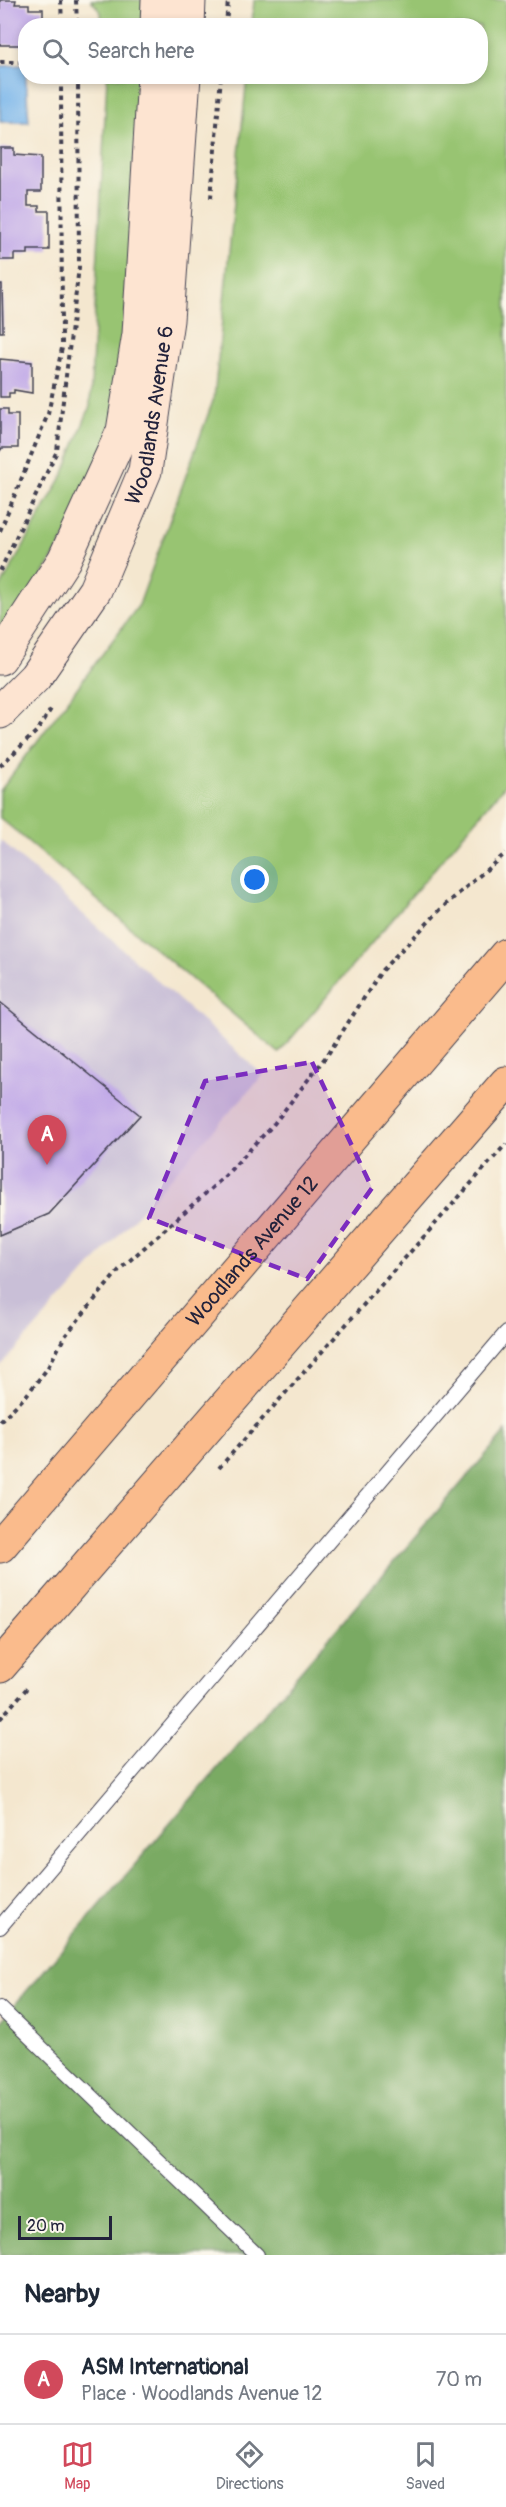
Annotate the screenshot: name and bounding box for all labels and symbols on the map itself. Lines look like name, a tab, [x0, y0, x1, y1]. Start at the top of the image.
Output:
street label: Woodlands Avenue 6	[119, 324, 180, 509]
your location	[240, 865, 269, 894]
pin: A	[28, 1116, 66, 1165]
street label: Woodlands Avenue 12	[181, 1171, 325, 1333]
scale bar	[18, 2213, 112, 2240]

